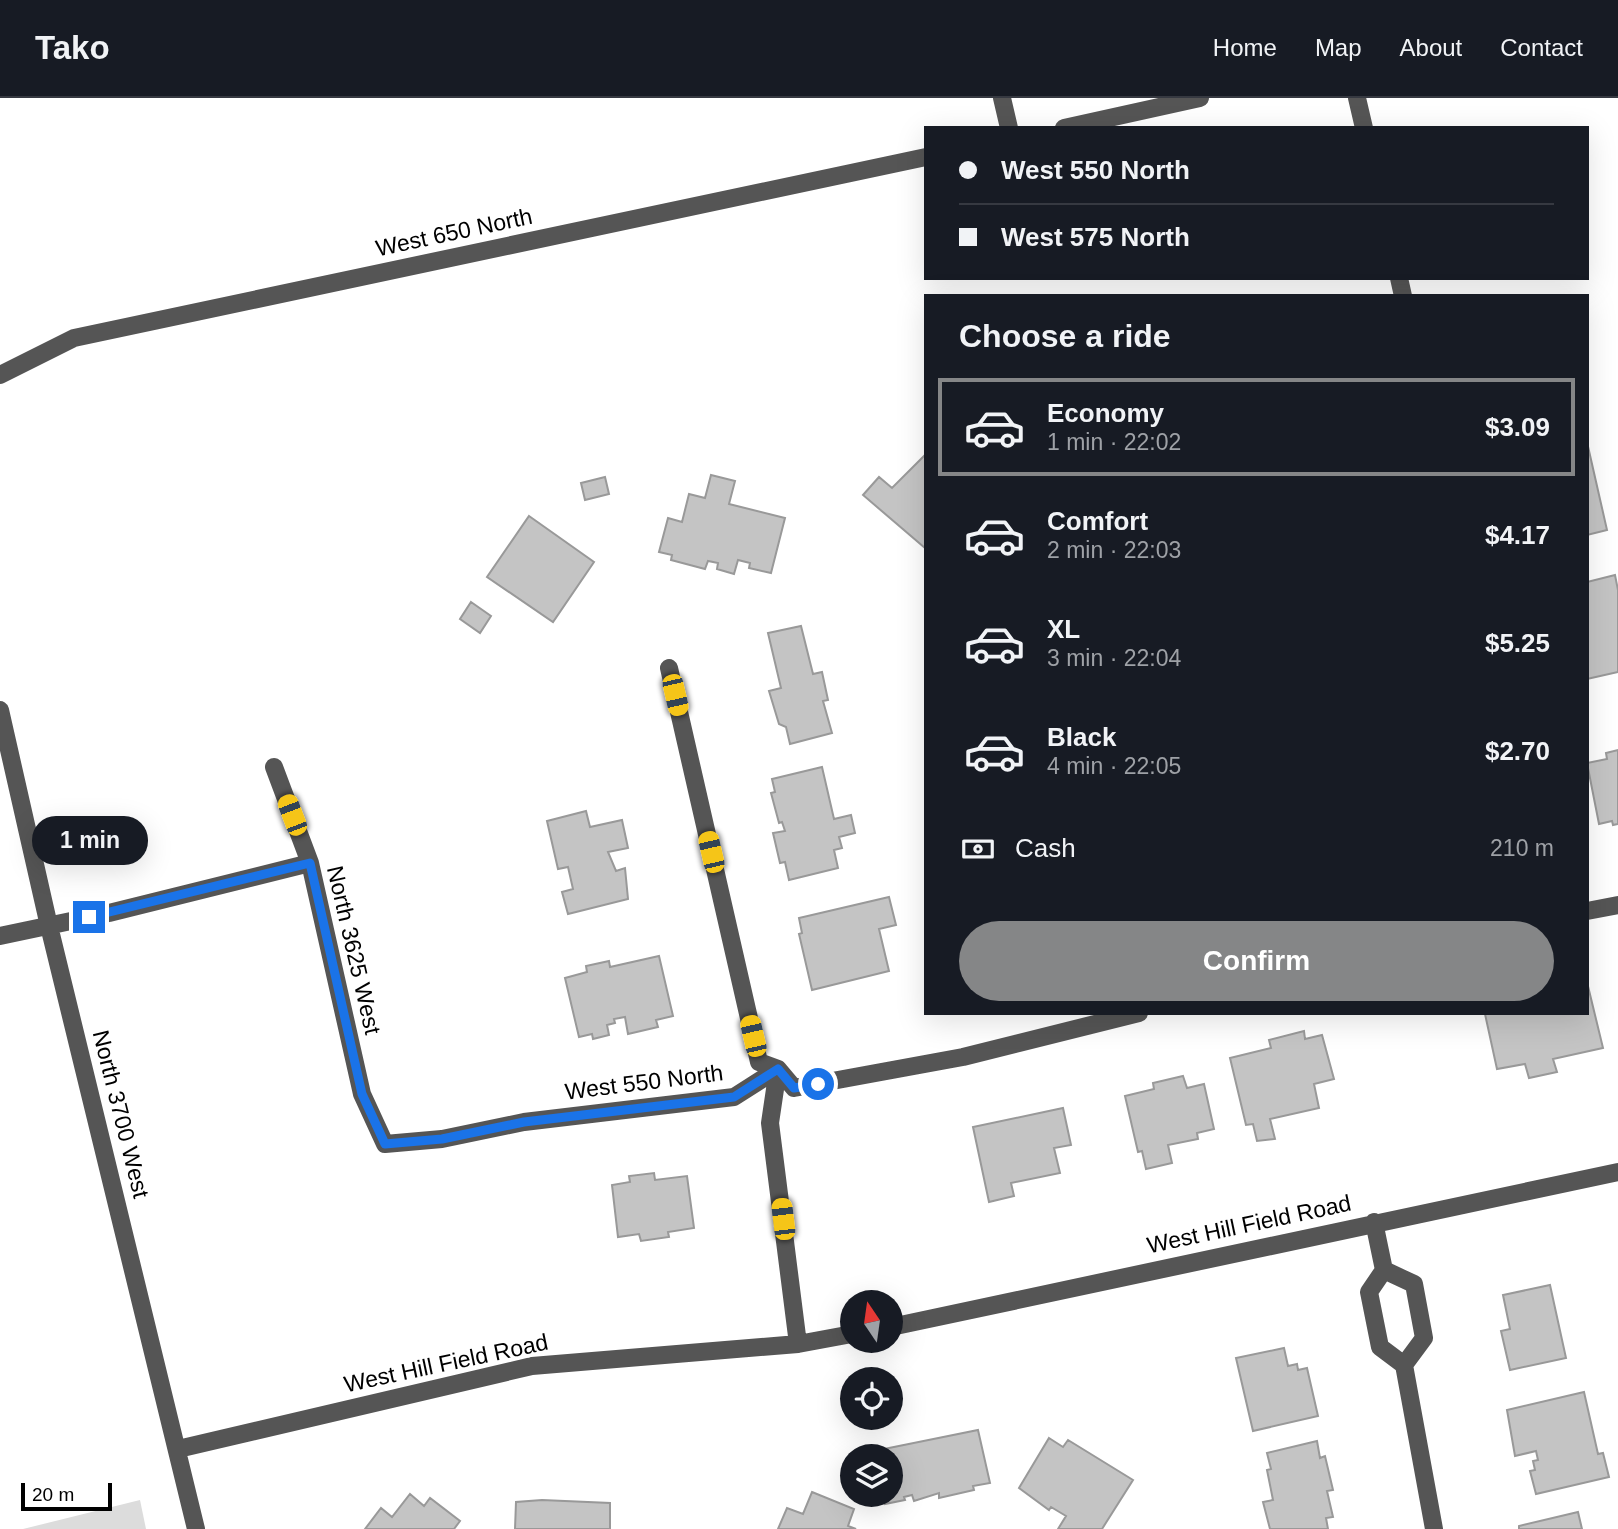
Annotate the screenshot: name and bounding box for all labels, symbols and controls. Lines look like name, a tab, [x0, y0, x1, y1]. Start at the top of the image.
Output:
text: Tako	[35, 29, 110, 66]
text: Home	[1213, 34, 1277, 61]
text: Map	[1315, 34, 1362, 61]
text: About	[1400, 34, 1462, 61]
text: Contact	[1500, 34, 1583, 61]
text: West 550 North	[1001, 155, 1190, 185]
street label: West 650 North	[373, 203, 535, 261]
text: West 575 North	[1001, 222, 1190, 252]
text: Choose a ride	[959, 318, 1171, 354]
icon: car	[963, 396, 1026, 459]
text: Economy	[1047, 398, 1164, 428]
text: $3.09	[1485, 412, 1550, 442]
text: 1 min · 22:02	[1047, 429, 1181, 455]
icon: car	[963, 504, 1026, 567]
text: Comfort	[1047, 506, 1148, 536]
text: $4.17	[1485, 520, 1550, 550]
text: 2 min · 22:03	[1047, 537, 1181, 563]
icon: car	[963, 612, 1026, 675]
text: XL	[1047, 614, 1080, 644]
text: $5.25	[1485, 628, 1550, 658]
text: 3 min · 22:04	[1047, 645, 1181, 671]
car	[661, 672, 690, 718]
icon: car	[963, 720, 1026, 783]
text: Black	[1047, 722, 1116, 752]
text: $2.70	[1485, 736, 1550, 766]
text: 4 min · 22:05	[1047, 753, 1181, 779]
car	[275, 792, 310, 838]
callout: 1 min	[31, 816, 147, 864]
text: 1 min	[60, 827, 120, 853]
car	[697, 829, 726, 875]
icon: cash	[959, 830, 997, 868]
text: Cash	[1015, 833, 1076, 863]
text: 210 m	[1490, 835, 1554, 861]
street label: North 3625 West	[322, 863, 386, 1037]
route end	[73, 901, 105, 933]
button: Confirm	[959, 921, 1554, 1001]
car	[739, 1013, 768, 1059]
street label: North 3700 West	[88, 1027, 155, 1201]
street label: West 550 North	[563, 1059, 725, 1105]
route start	[802, 1068, 834, 1100]
street label: West Hill Field Road	[1145, 1190, 1353, 1258]
car	[771, 1197, 796, 1241]
north arrow	[840, 1290, 903, 1353]
map controls	[840, 1290, 903, 1507]
street label: West Hill Field Road	[342, 1329, 550, 1397]
button: locate	[840, 1367, 903, 1430]
button: layers	[840, 1444, 903, 1507]
scale bar	[21, 1480, 112, 1512]
text: 20 m	[32, 1484, 74, 1505]

